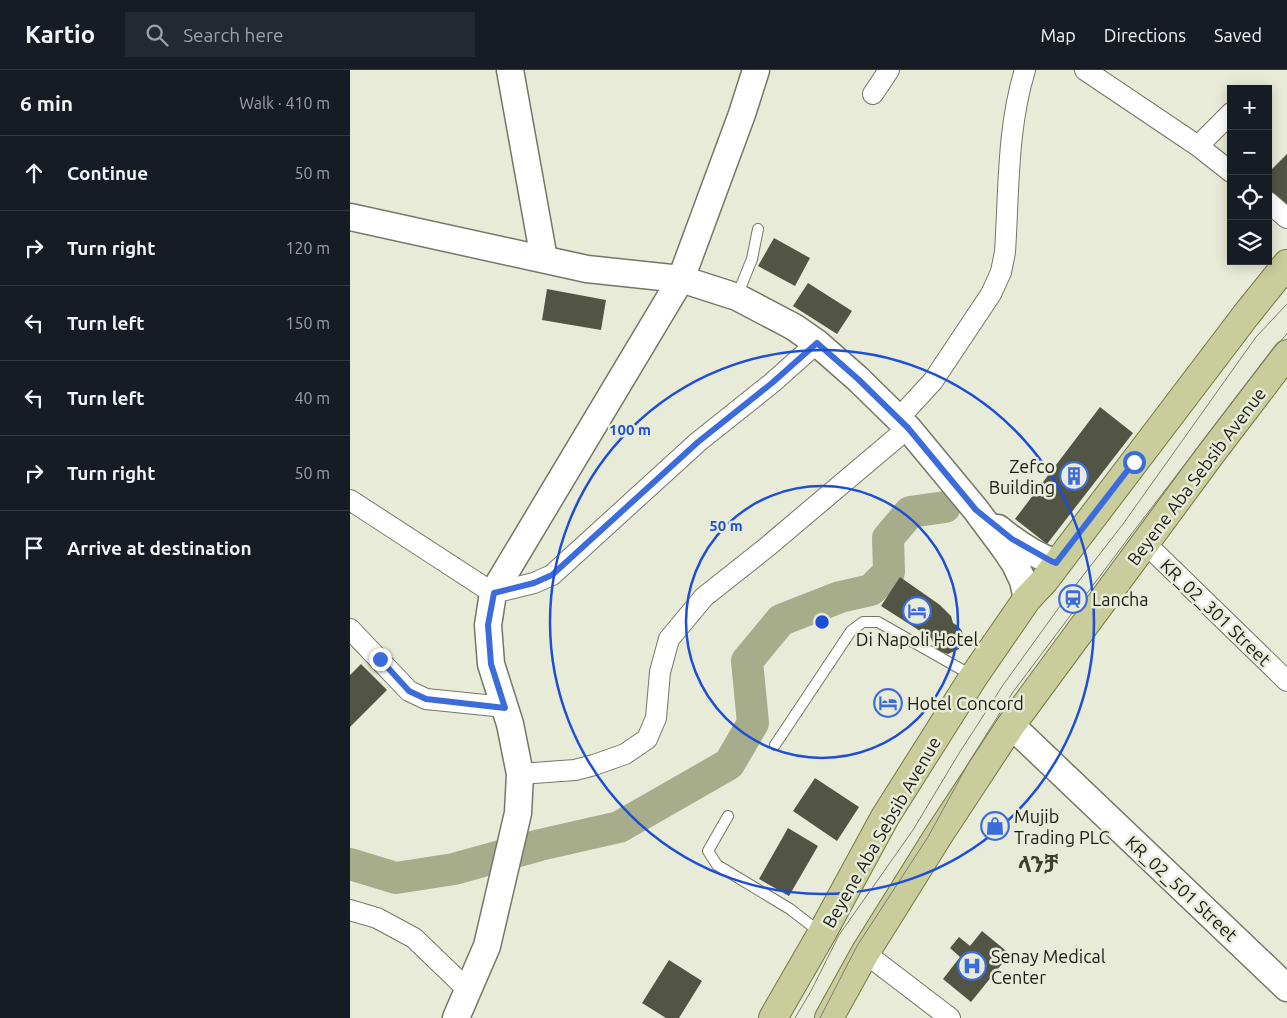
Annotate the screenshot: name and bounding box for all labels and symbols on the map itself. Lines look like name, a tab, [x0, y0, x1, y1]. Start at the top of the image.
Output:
street label: Beyene Aba Sebsib Avenue	[1123, 383, 1269, 569]
text: 100 m	[609, 421, 651, 438]
route start	[1123, 451, 1146, 474]
place label: Zefco Building	[989, 456, 1055, 497]
building icon: Zefco Building	[1059, 461, 1089, 491]
text: 50 m	[709, 517, 743, 534]
street label: KR_02_301 Street	[1156, 554, 1275, 670]
station icon: Lancha	[1058, 584, 1088, 614]
place label: Lancha	[1092, 589, 1149, 609]
hotel icon: Di Napoli Hotel	[902, 596, 932, 626]
centre of rings	[813, 613, 831, 631]
place label: Di Napoli Hotel	[856, 629, 978, 649]
route end	[369, 648, 392, 671]
hotel icon: Hotel Concord	[873, 688, 903, 718]
place label: Hotel Concord	[907, 693, 1024, 713]
street label: Beyene Aba Sebsib Avenue	[818, 733, 944, 931]
place label: Mujib Trading PLC	[1014, 806, 1110, 847]
shop icon: Mujib Trading PLC	[980, 811, 1010, 841]
street label: KR_02_501 Street	[1121, 831, 1242, 945]
district label: ላንቻ	[1018, 851, 1058, 876]
place label: Senay Medical Center	[991, 946, 1106, 987]
hospital icon: Senay Medical Center	[957, 951, 987, 981]

